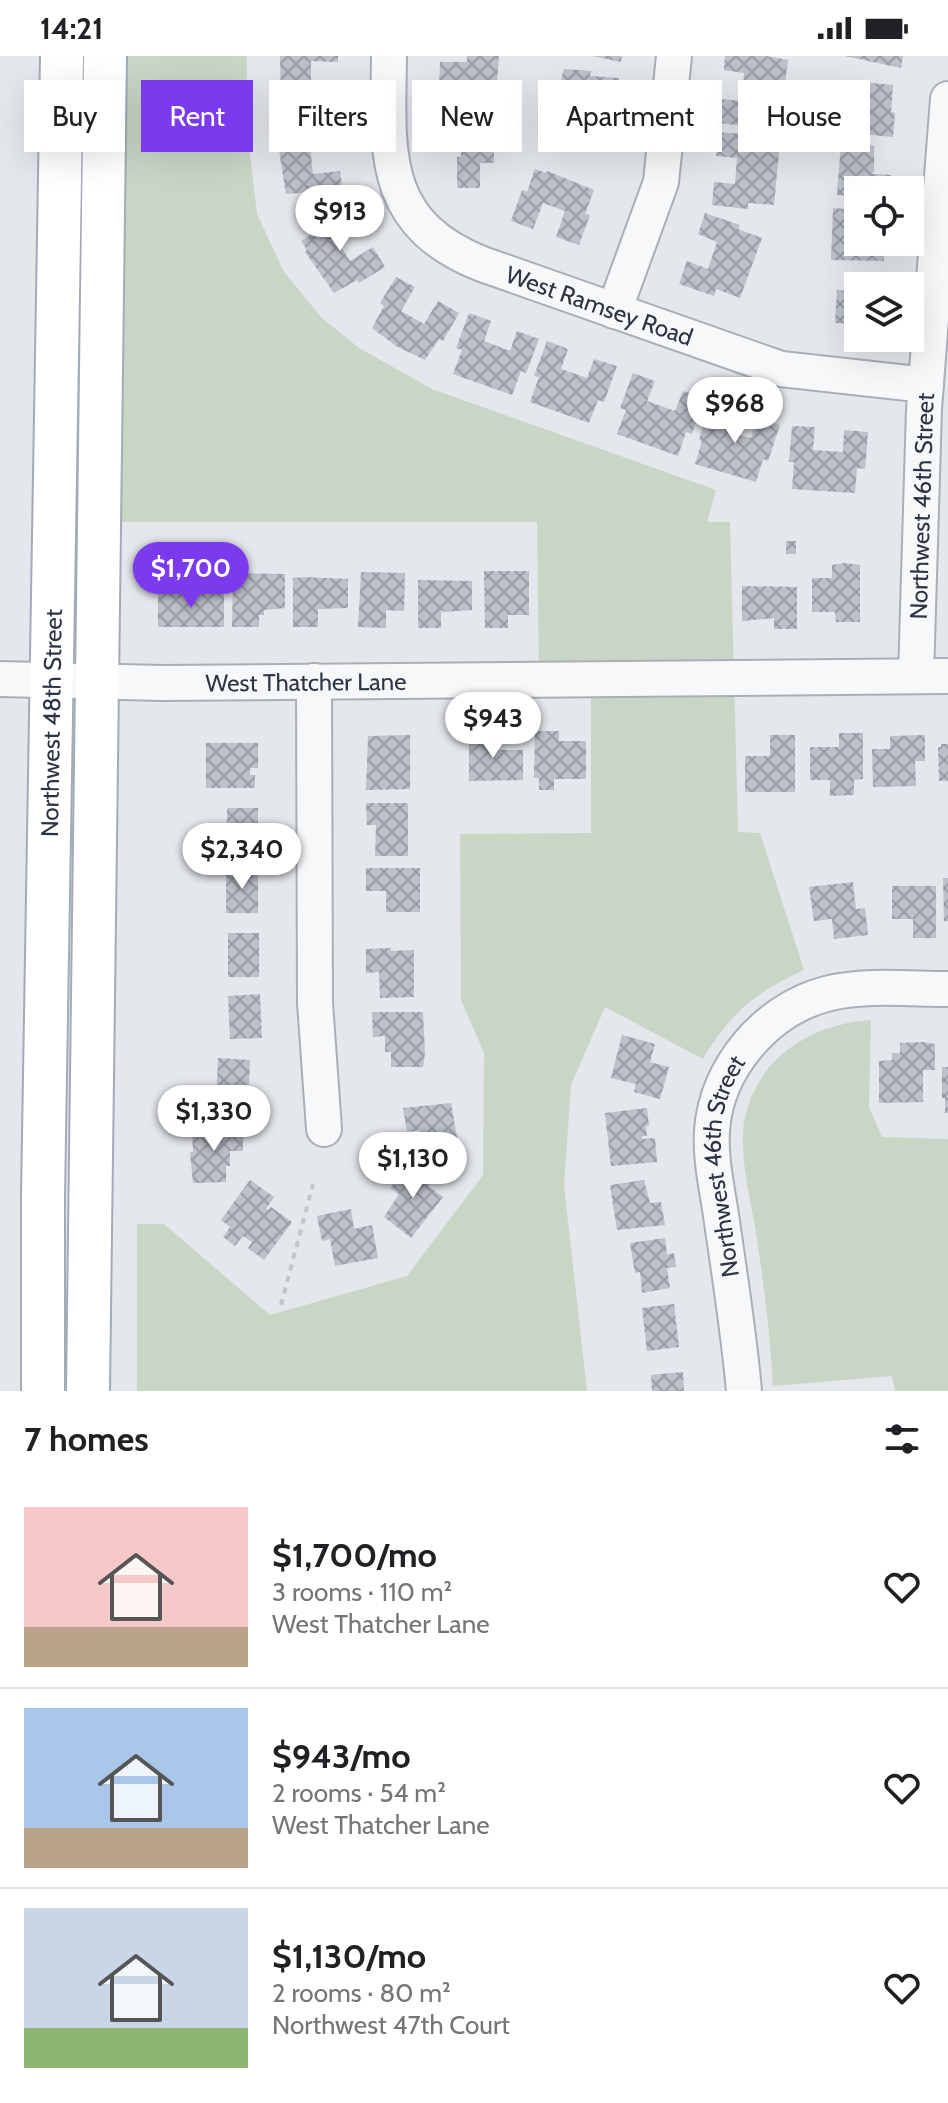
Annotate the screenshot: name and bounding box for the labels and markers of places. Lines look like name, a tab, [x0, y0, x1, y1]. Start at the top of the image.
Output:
pin: $913	[293, 185, 387, 253]
pin: $968	[688, 377, 782, 445]
pin: $1,700	[126, 542, 256, 610]
pin: $943	[446, 692, 540, 760]
pin: $2,340	[177, 823, 307, 891]
pin: $1,330	[149, 1085, 279, 1153]
pin: $1,130	[348, 1132, 478, 1200]

